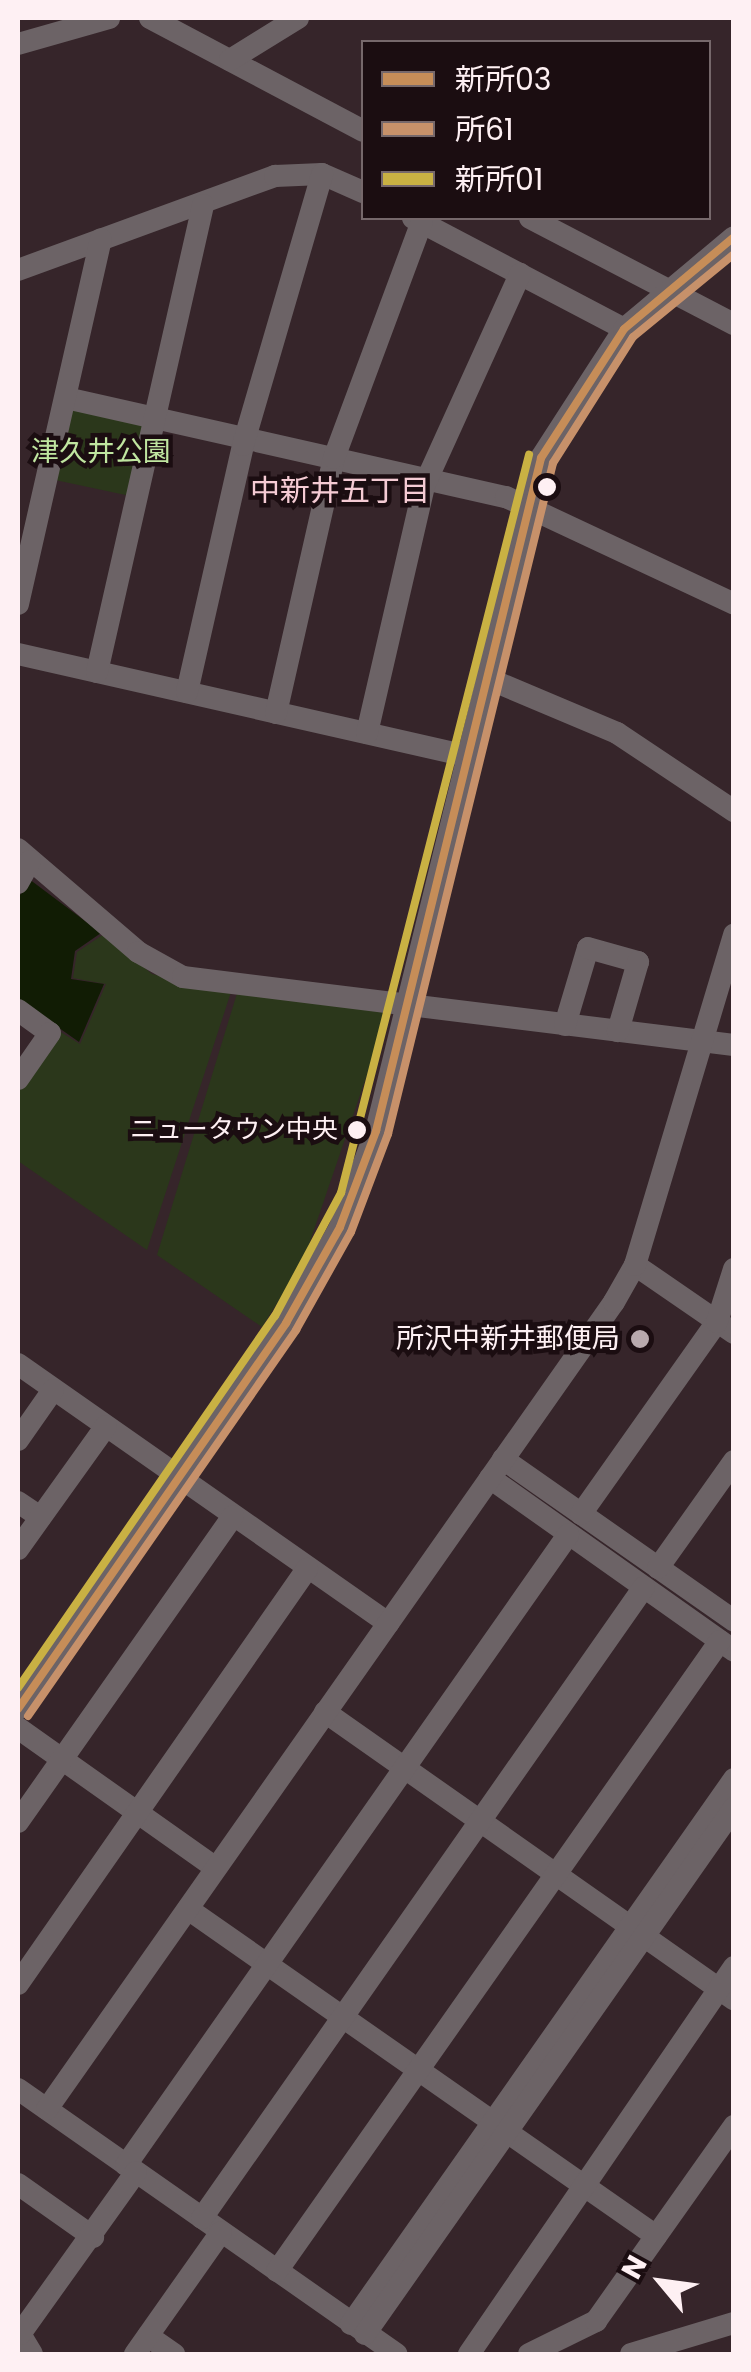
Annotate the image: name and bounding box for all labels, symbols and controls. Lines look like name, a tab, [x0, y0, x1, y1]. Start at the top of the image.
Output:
legend	[361, 40, 711, 220]
text: 新所03	[455, 58, 552, 101]
text: 所61	[455, 108, 514, 151]
text: 新所01	[455, 158, 543, 201]
park label: 津久井公園	[31, 435, 171, 469]
district label: 中新井五丁目	[250, 473, 430, 509]
unlabelled marker	[537, 477, 557, 497]
place label: ニュータウン中央	[130, 1114, 338, 1146]
marker: ニュータウン中央	[347, 1120, 367, 1140]
place label: 所沢中新井郵便局	[396, 1322, 620, 1356]
marker: 所沢中新井郵便局	[629, 1328, 651, 1350]
north arrow	[611, 2232, 711, 2332]
text: N	[612, 2249, 656, 2286]

